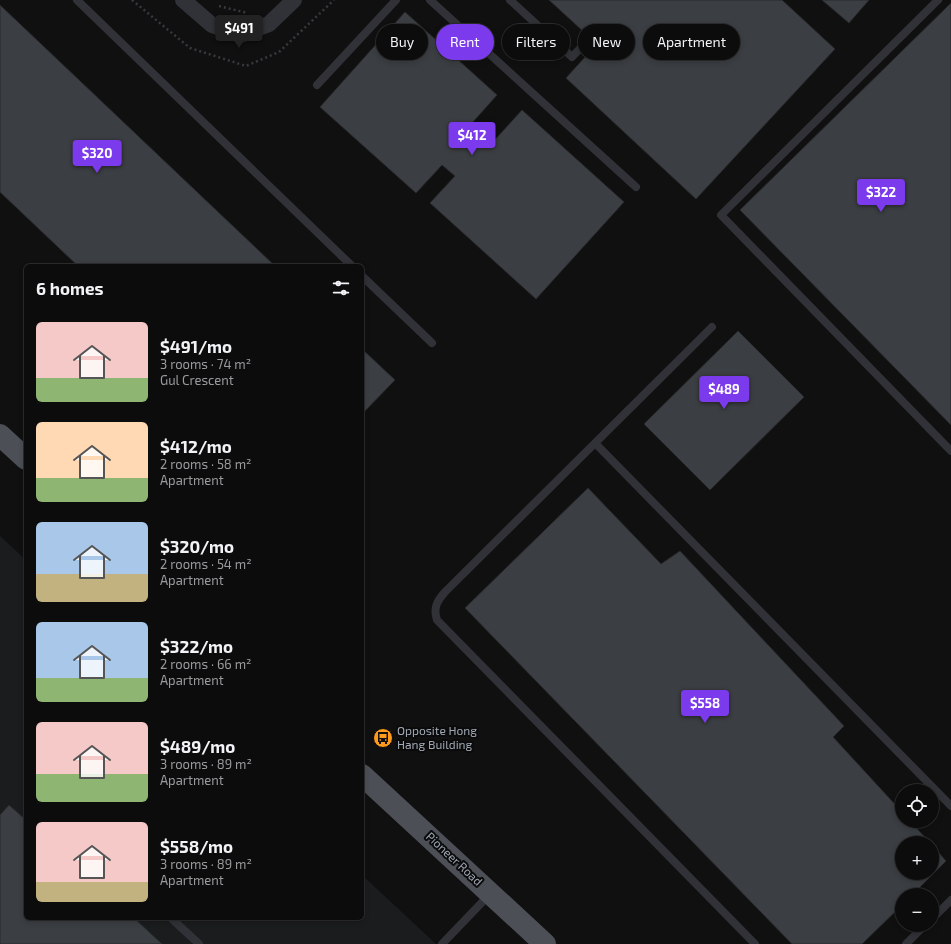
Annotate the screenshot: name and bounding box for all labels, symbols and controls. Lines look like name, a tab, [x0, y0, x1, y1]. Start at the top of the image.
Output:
pin: $491	[215, 15, 263, 49]
text: $491	[224, 20, 254, 36]
chip: Buy	[376, 24, 428, 60]
chip: Rent	[436, 24, 494, 60]
chip: Filters	[502, 24, 570, 60]
chip: New	[578, 24, 635, 60]
chip: Apartment	[643, 24, 740, 60]
pin: $412	[448, 122, 496, 156]
text: $412	[458, 127, 487, 143]
pin: $320	[73, 140, 121, 174]
text: $320	[82, 145, 112, 161]
pin: $322	[857, 179, 905, 213]
text: $322	[866, 184, 896, 200]
icon: filters	[330, 277, 352, 299]
text: 6 homes	[36, 278, 104, 298]
text: $491/mo	[160, 336, 232, 356]
icon: home	[68, 338, 116, 386]
text: 3 rooms · 74 m²	[160, 356, 251, 372]
text: Gul Crescent	[160, 372, 234, 388]
pin: $489	[700, 376, 748, 410]
text: $489	[708, 381, 740, 397]
text: $412/mo	[160, 436, 232, 456]
icon: home	[68, 438, 116, 486]
text: 2 rooms · 58 m²	[160, 456, 251, 472]
text: Apartment	[160, 472, 224, 488]
text: $320/mo	[160, 536, 234, 556]
icon: home	[68, 538, 116, 586]
text: 2 rooms · 54 m²	[160, 556, 252, 572]
text: Apartment	[160, 572, 224, 588]
text: $322/mo	[160, 636, 233, 656]
icon: home	[68, 638, 116, 686]
text: 2 rooms · 66 m²	[160, 656, 251, 672]
text: Apartment	[160, 672, 224, 688]
pin: $558	[681, 690, 729, 724]
text: $558	[690, 695, 720, 711]
place label: Opposite Hong Hang Building	[397, 723, 477, 751]
bus stop icon: Opposite Hong Hang Building	[372, 727, 394, 749]
text: $489/mo	[160, 736, 235, 756]
icon: home	[68, 738, 116, 786]
text: 3 rooms · 89 m²	[160, 756, 252, 772]
text: Apartment	[160, 772, 224, 788]
map controls	[895, 784, 939, 932]
button: locate	[895, 784, 939, 828]
street label: Pioneer Road	[424, 829, 486, 888]
text: $558/mo	[160, 836, 233, 856]
button: +	[895, 836, 939, 880]
icon: home	[68, 838, 116, 886]
text: 3 rooms · 89 m²	[160, 856, 252, 872]
text: Apartment	[160, 872, 224, 888]
button: −	[895, 888, 939, 932]

